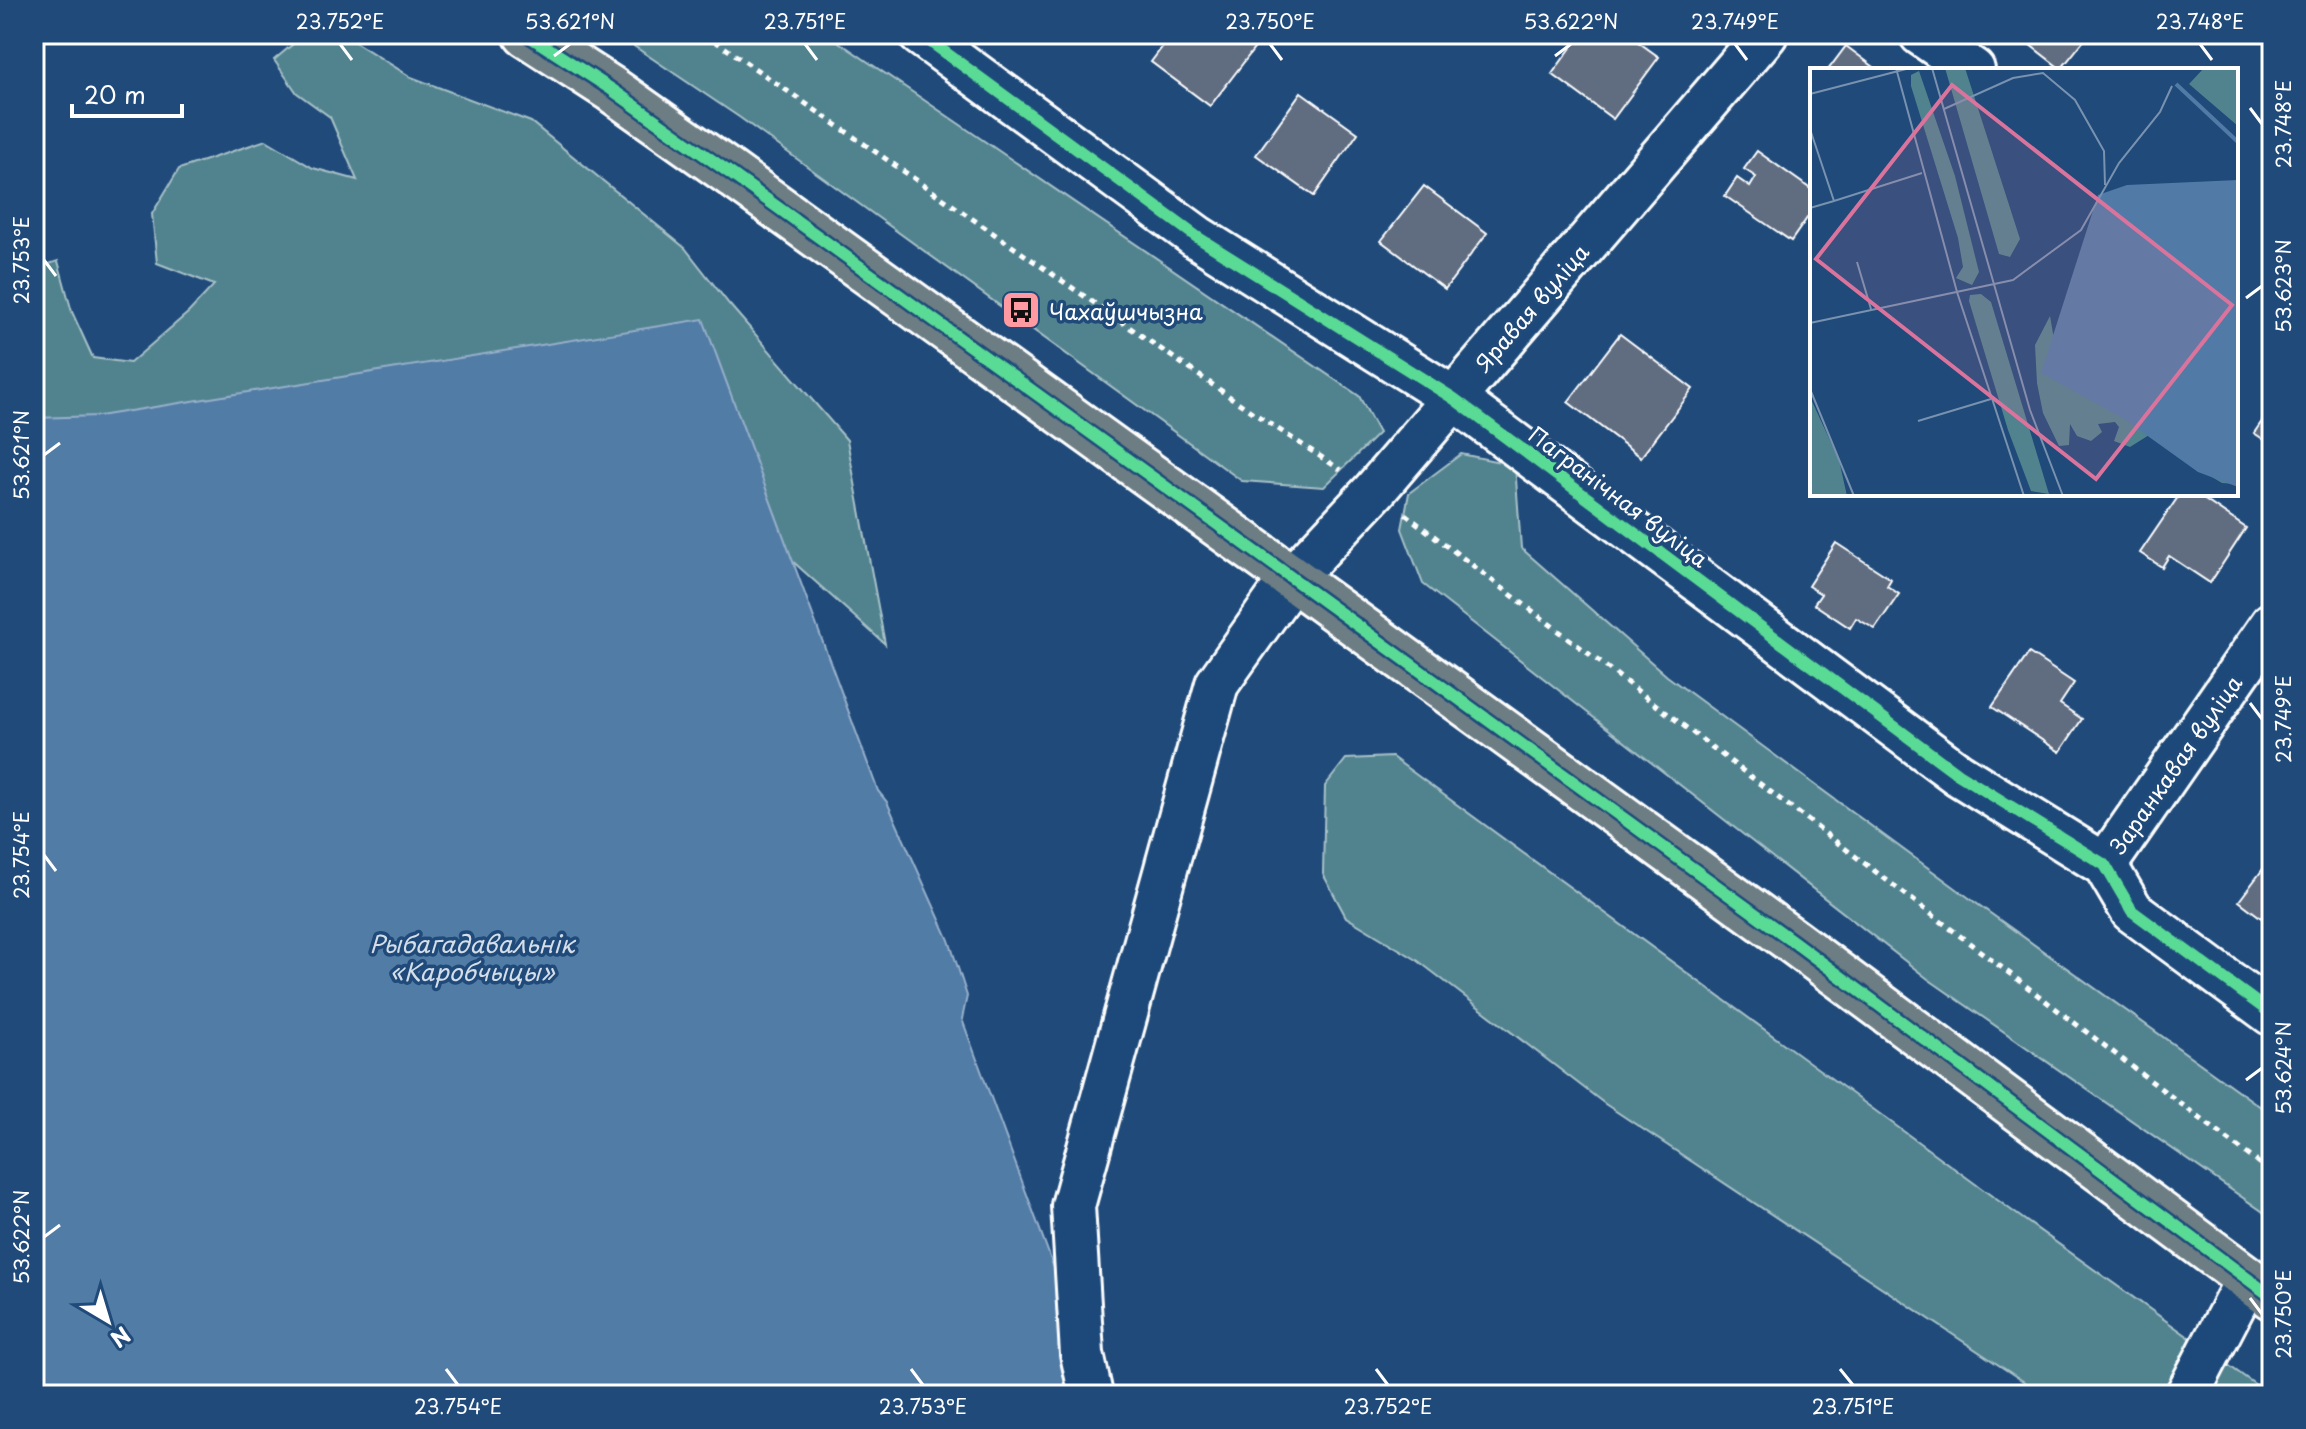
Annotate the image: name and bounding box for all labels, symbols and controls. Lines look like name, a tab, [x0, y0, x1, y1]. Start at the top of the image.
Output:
text: 23.752°E	[296, 6, 384, 36]
text: 53.621°N	[525, 6, 615, 36]
text: 23.751°E	[764, 6, 846, 36]
text: 23.750°E	[1225, 6, 1315, 36]
text: 53.622°N	[1524, 6, 1618, 36]
text: 23.749°E	[1691, 6, 1779, 36]
text: 23.748°E	[2156, 6, 2244, 36]
scale bar	[72, 68, 182, 118]
inset map	[1810, 68, 2238, 496]
text: 20 m	[84, 76, 146, 112]
text: 23.748°E	[2268, 80, 2298, 168]
text: 23.753°E	[6, 216, 36, 304]
street label: Яравая вуліца	[1465, 235, 1596, 379]
text: 53.623°N	[2268, 239, 2298, 333]
bus stop icon: Чахаўшчызна	[1000, 289, 1042, 331]
place label: Чахаўшчызна	[1049, 294, 1203, 327]
text: 53.621°N	[6, 410, 36, 500]
street label: Пагранічная вуліца	[1522, 417, 1716, 575]
street label: Заранкавая вуліца	[2101, 667, 2249, 860]
text: 23.749°E	[2268, 675, 2298, 763]
text: 23.754°E	[6, 811, 36, 899]
water label: Рыбагадавальнік «Каробчыцы»	[369, 925, 576, 989]
text: 53.624°N	[2268, 1021, 2298, 1115]
text: 53.622°N	[6, 1190, 36, 1284]
text: 23.750°E	[2268, 1269, 2298, 1359]
north arrow	[68, 1281, 148, 1361]
text: N	[104, 1320, 138, 1356]
text: 23.754°E	[414, 1391, 502, 1421]
text: 23.753°E	[879, 1391, 967, 1421]
text: 23.752°E	[1344, 1391, 1432, 1421]
text: 23.751°E	[1812, 1391, 1894, 1421]

